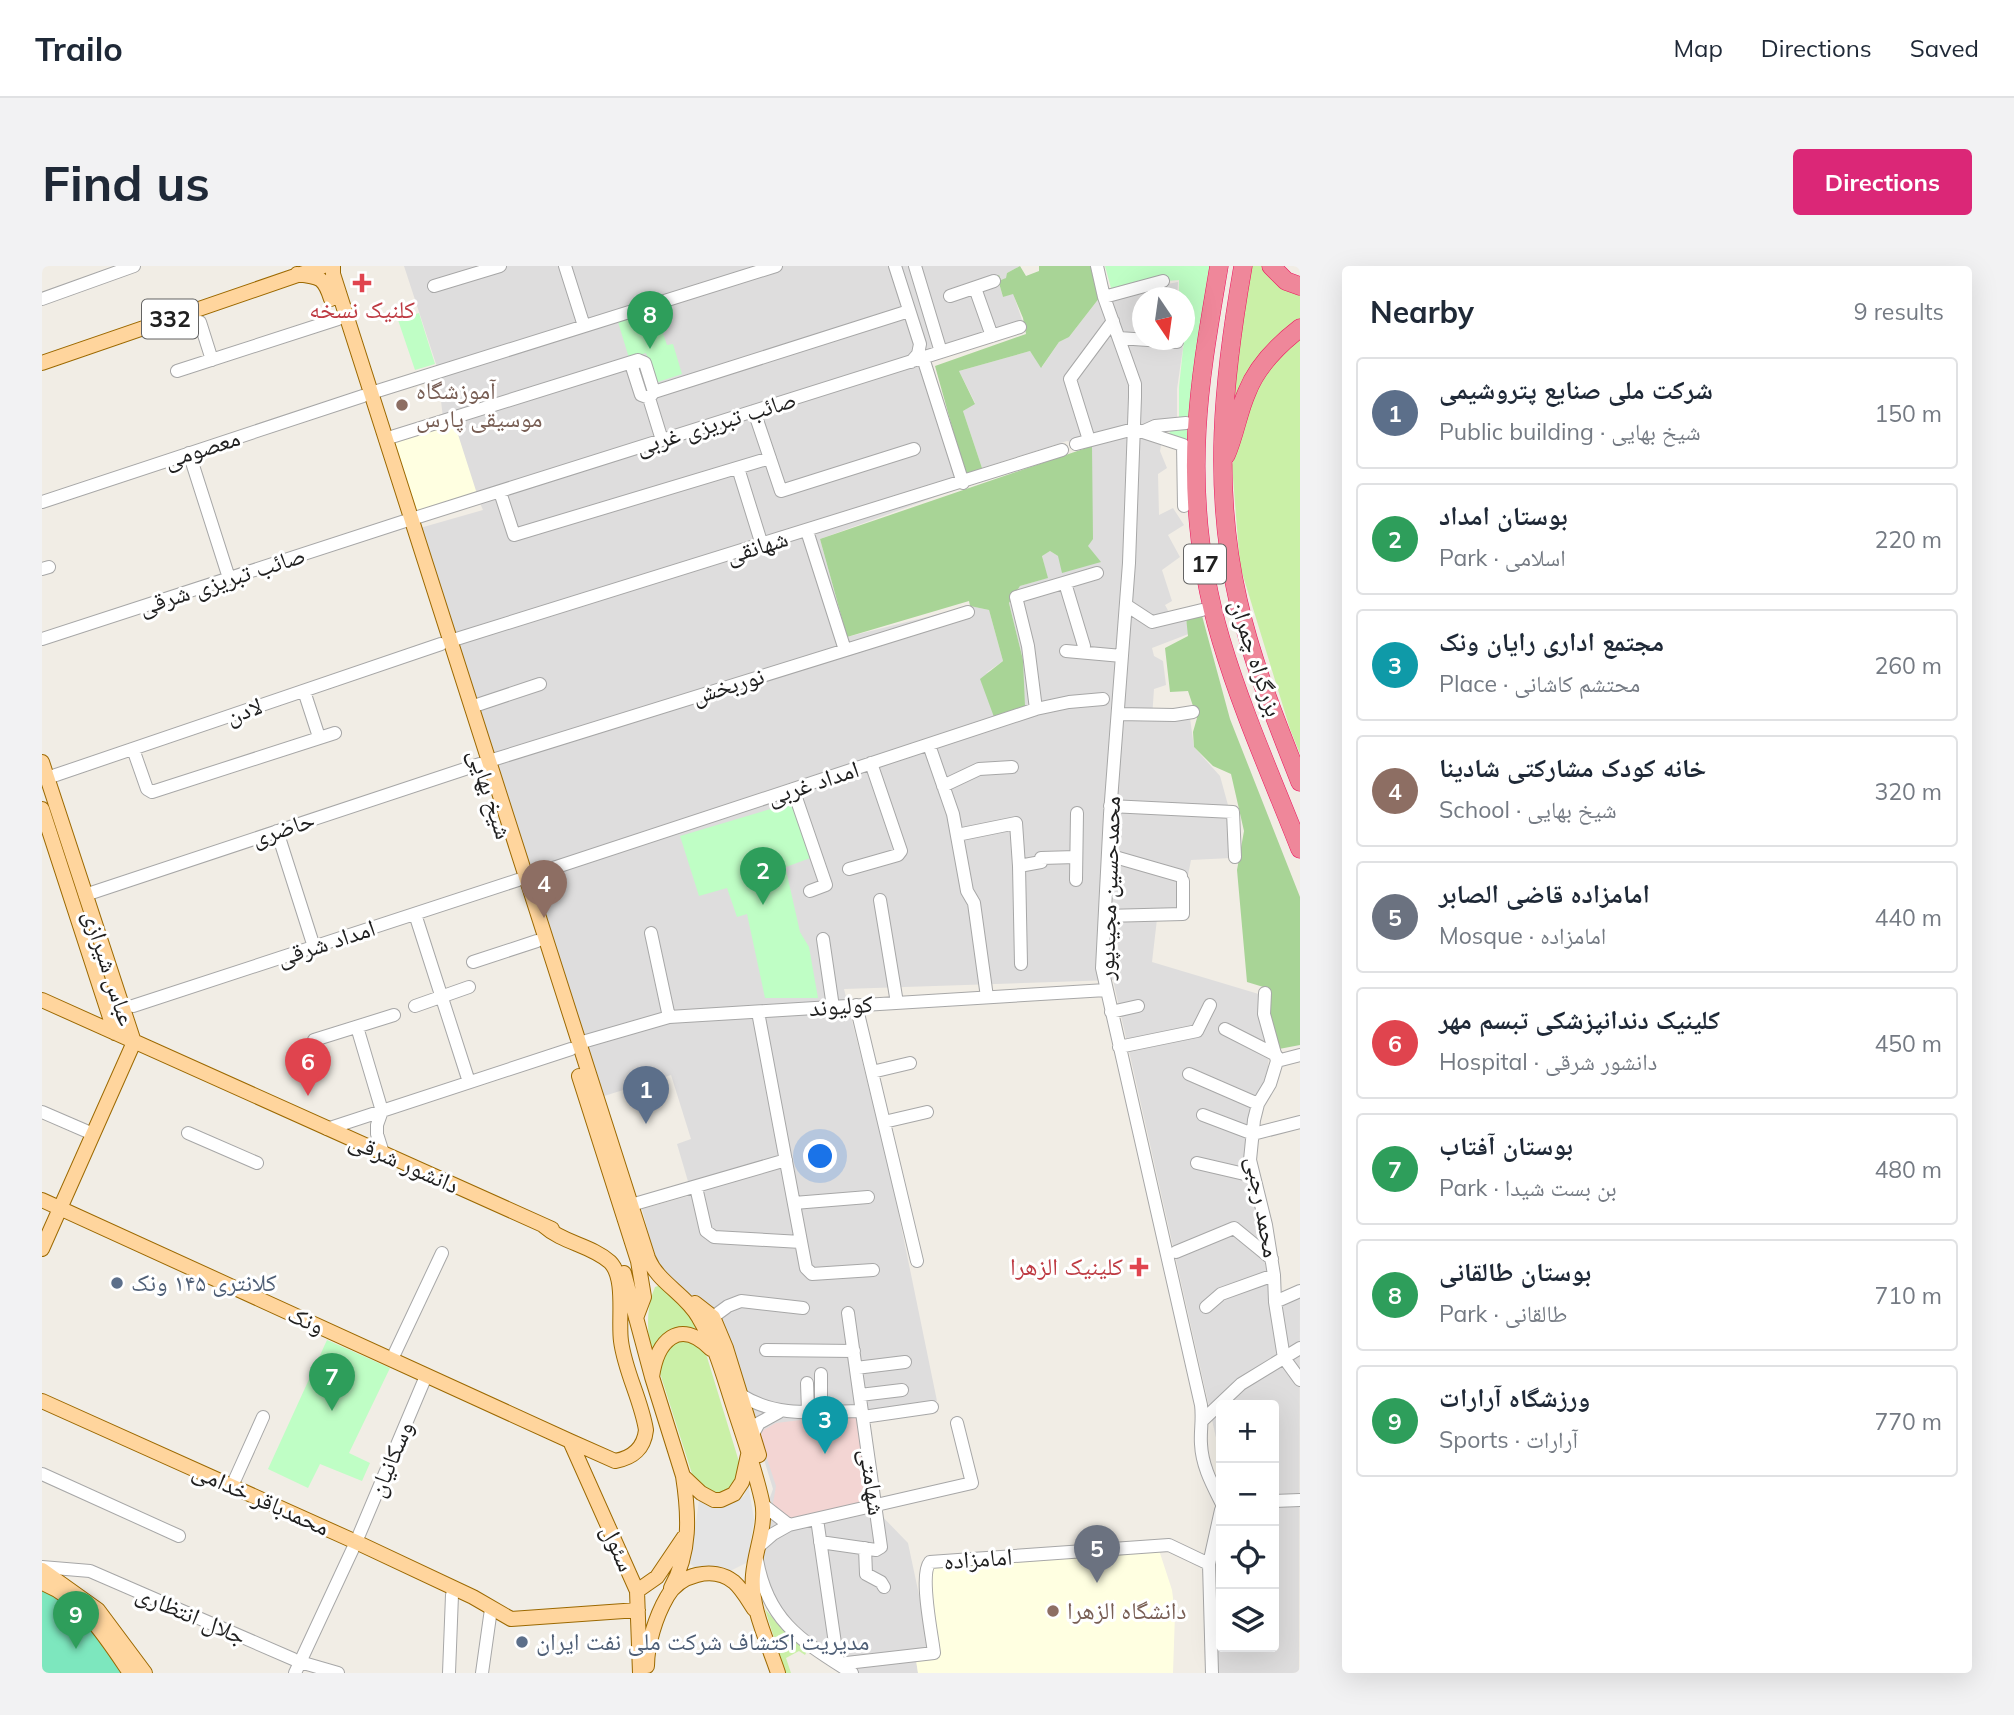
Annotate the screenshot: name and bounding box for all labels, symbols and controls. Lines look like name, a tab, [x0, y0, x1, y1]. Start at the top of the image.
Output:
text: Trailo	[35, 28, 123, 69]
text: Map	[1673, 33, 1723, 63]
text: Directions	[1761, 33, 1872, 63]
text: Saved	[1910, 33, 1979, 63]
button: Directions	[1793, 149, 1972, 215]
text: Find us	[42, 152, 210, 213]
marker: کلنیک نسخه	[352, 273, 372, 293]
north arrow	[1132, 287, 1195, 350]
pin: 8	[627, 291, 673, 349]
text: Nearby	[1370, 293, 1474, 331]
place label: کلنیک نسخه	[309, 294, 415, 324]
text: 9 results	[1854, 297, 1944, 326]
road number: 332	[142, 300, 198, 338]
text: شرکت ملی صنایع پتروشیمی	[1439, 373, 1713, 406]
place label: آموزشگاه موسیقی پارس	[416, 375, 543, 433]
street label: صائب تبریزی غربی	[632, 383, 800, 461]
marker: آموزشگاه موسیقی پارس	[394, 397, 410, 413]
text: 1	[1388, 399, 1402, 428]
text: 150 m	[1874, 399, 1942, 428]
text: Public building · شیخ بهایی	[1439, 417, 1701, 446]
street label: معصومی	[160, 422, 244, 474]
text: بوستان امداد	[1439, 499, 1568, 532]
street label: شهانقی	[722, 522, 791, 570]
text: 2	[1388, 525, 1402, 554]
text: 220 m	[1874, 525, 1942, 554]
street label: صائب تبریزی شرقی	[135, 539, 309, 621]
text: Park · اسلامی	[1439, 543, 1566, 572]
road number: 17	[1184, 544, 1226, 584]
street label: بزرگراه چمران	[1224, 595, 1290, 720]
text: مجتمع اداری رایان ونک	[1439, 625, 1664, 658]
text: 3	[1388, 651, 1402, 680]
text: 260 m	[1874, 651, 1942, 680]
street label: نوربخش	[688, 660, 768, 710]
text: Place · محتشم کاشانی	[1439, 669, 1640, 698]
street label: لادن	[222, 690, 266, 730]
street label: شیخ بهایی	[461, 745, 520, 843]
text: خانه کودک مشارکتی شادینا	[1439, 751, 1706, 784]
street label: امداد غربی	[763, 753, 862, 811]
text: 4	[1388, 777, 1402, 806]
text: 320 m	[1874, 777, 1942, 806]
street label: محمدحسین مجیدپور	[1090, 795, 1126, 981]
text: School · شیخ بهایی	[1439, 795, 1617, 824]
street label: حاضری	[247, 804, 318, 852]
pin: 2	[740, 847, 786, 905]
pin: 4	[521, 860, 567, 918]
text: امامزاده قاضی الصابر	[1439, 877, 1650, 910]
text: 5	[1388, 903, 1402, 932]
text: 440 m	[1874, 903, 1942, 932]
street label: عباس شیرازی	[77, 906, 143, 1029]
street label: امداد شرقی	[273, 912, 379, 972]
text: Mosque · امامزاده	[1439, 921, 1606, 950]
street label: کولیوند	[808, 988, 874, 1022]
text: کلینیک دندانپزشکی تبسم مهر	[1439, 1003, 1720, 1036]
text: 6	[1388, 1029, 1402, 1058]
text: 450 m	[1874, 1029, 1942, 1058]
pin: 6	[285, 1038, 331, 1096]
text: Hospital · دانشور شرقی	[1439, 1047, 1657, 1076]
pin: 1	[623, 1066, 669, 1124]
street label: دانشور شرقی	[345, 1125, 464, 1200]
text: بوستان آفتاب	[1439, 1129, 1573, 1162]
your location	[803, 1139, 837, 1173]
street label: محمد رجبی	[1240, 1154, 1288, 1260]
text: 7	[1388, 1155, 1402, 1184]
text: 480 m	[1874, 1155, 1942, 1184]
text: Park · بن بست شیدا	[1439, 1173, 1617, 1202]
place label: کلینیک الزهرا	[1010, 1251, 1123, 1281]
text: بوستان طالقانی	[1439, 1255, 1591, 1288]
marker: کلینیک الزهرا	[1129, 1257, 1149, 1277]
place label: کلانتری ۱۴۵ ونک	[131, 1267, 277, 1297]
marker: کلانتری ۱۴۵ ونک	[109, 1275, 125, 1291]
text: 8	[1388, 1281, 1402, 1310]
text: 710 m	[1874, 1281, 1942, 1310]
street label: ونک	[284, 1298, 329, 1340]
text: Park · طالقانی	[1439, 1299, 1567, 1328]
pin: 7	[309, 1353, 355, 1411]
text: ورزشگاه آرارات	[1439, 1381, 1590, 1414]
pin: 3	[802, 1396, 848, 1454]
map controls	[1216, 1400, 1279, 1652]
button: +	[1216, 1400, 1279, 1463]
text: 9	[1388, 1407, 1402, 1436]
text: 770 m	[1874, 1407, 1942, 1436]
street label: وسکانیان	[361, 1416, 419, 1501]
text: Sports · آرارات	[1439, 1425, 1578, 1454]
street label: شهامتی	[853, 1447, 893, 1517]
street label: محمدباقر خدامی	[188, 1455, 335, 1542]
button: −	[1216, 1463, 1279, 1526]
street label: سئول	[595, 1519, 642, 1576]
pin: 5	[1074, 1525, 1120, 1583]
button: locate	[1216, 1526, 1279, 1589]
street label: امامزاده	[943, 1541, 1013, 1575]
street label: جلال انتظاری	[132, 1577, 251, 1651]
button: layers	[1216, 1589, 1279, 1652]
pin: 9	[53, 1591, 99, 1649]
place label: دانشگاه الزهرا	[1067, 1595, 1186, 1625]
marker: دانشگاه الزهرا	[1045, 1603, 1061, 1619]
place label: مدیریت اکتشاف شرکت ملی نفت ایران	[536, 1626, 869, 1656]
marker: مدیریت اکتشاف شرکت ملی نفت ایران	[514, 1634, 530, 1650]

